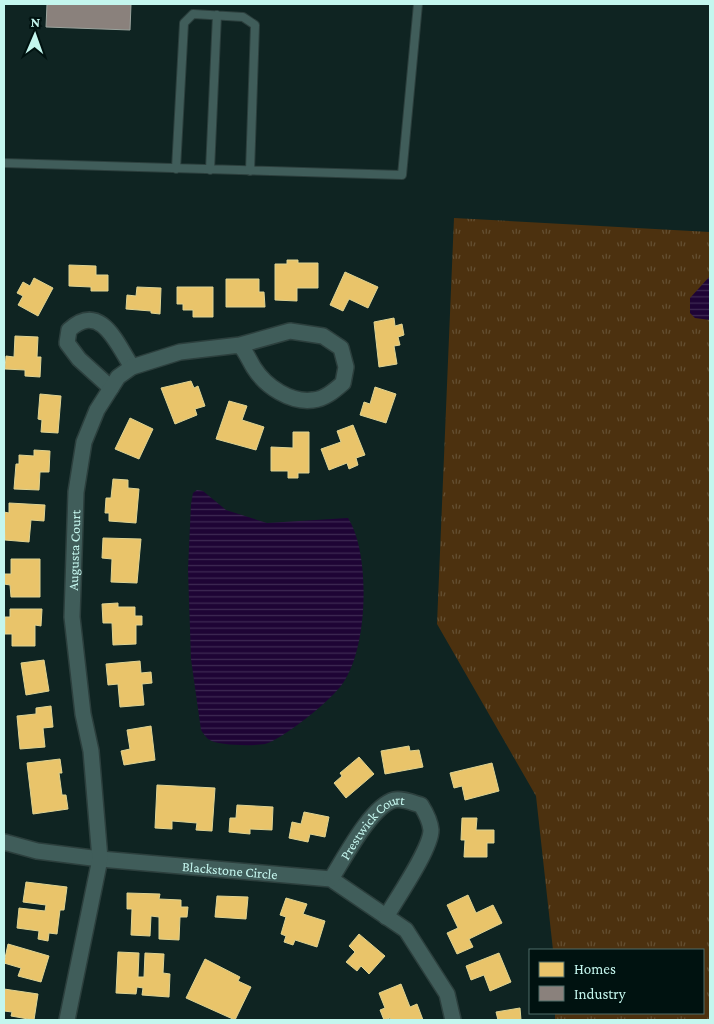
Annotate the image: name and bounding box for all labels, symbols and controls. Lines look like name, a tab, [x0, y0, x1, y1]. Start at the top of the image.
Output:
north arrow	[10, 10, 60, 60]
text: N	[30, 14, 41, 30]
street label: Augusta Court	[65, 509, 83, 591]
street label: Prestwick Court	[337, 791, 406, 862]
street label: Blackstone Circle	[181, 858, 278, 882]
legend	[529, 949, 704, 1014]
text: Homes	[574, 961, 616, 977]
text: Industry	[574, 986, 626, 1003]

